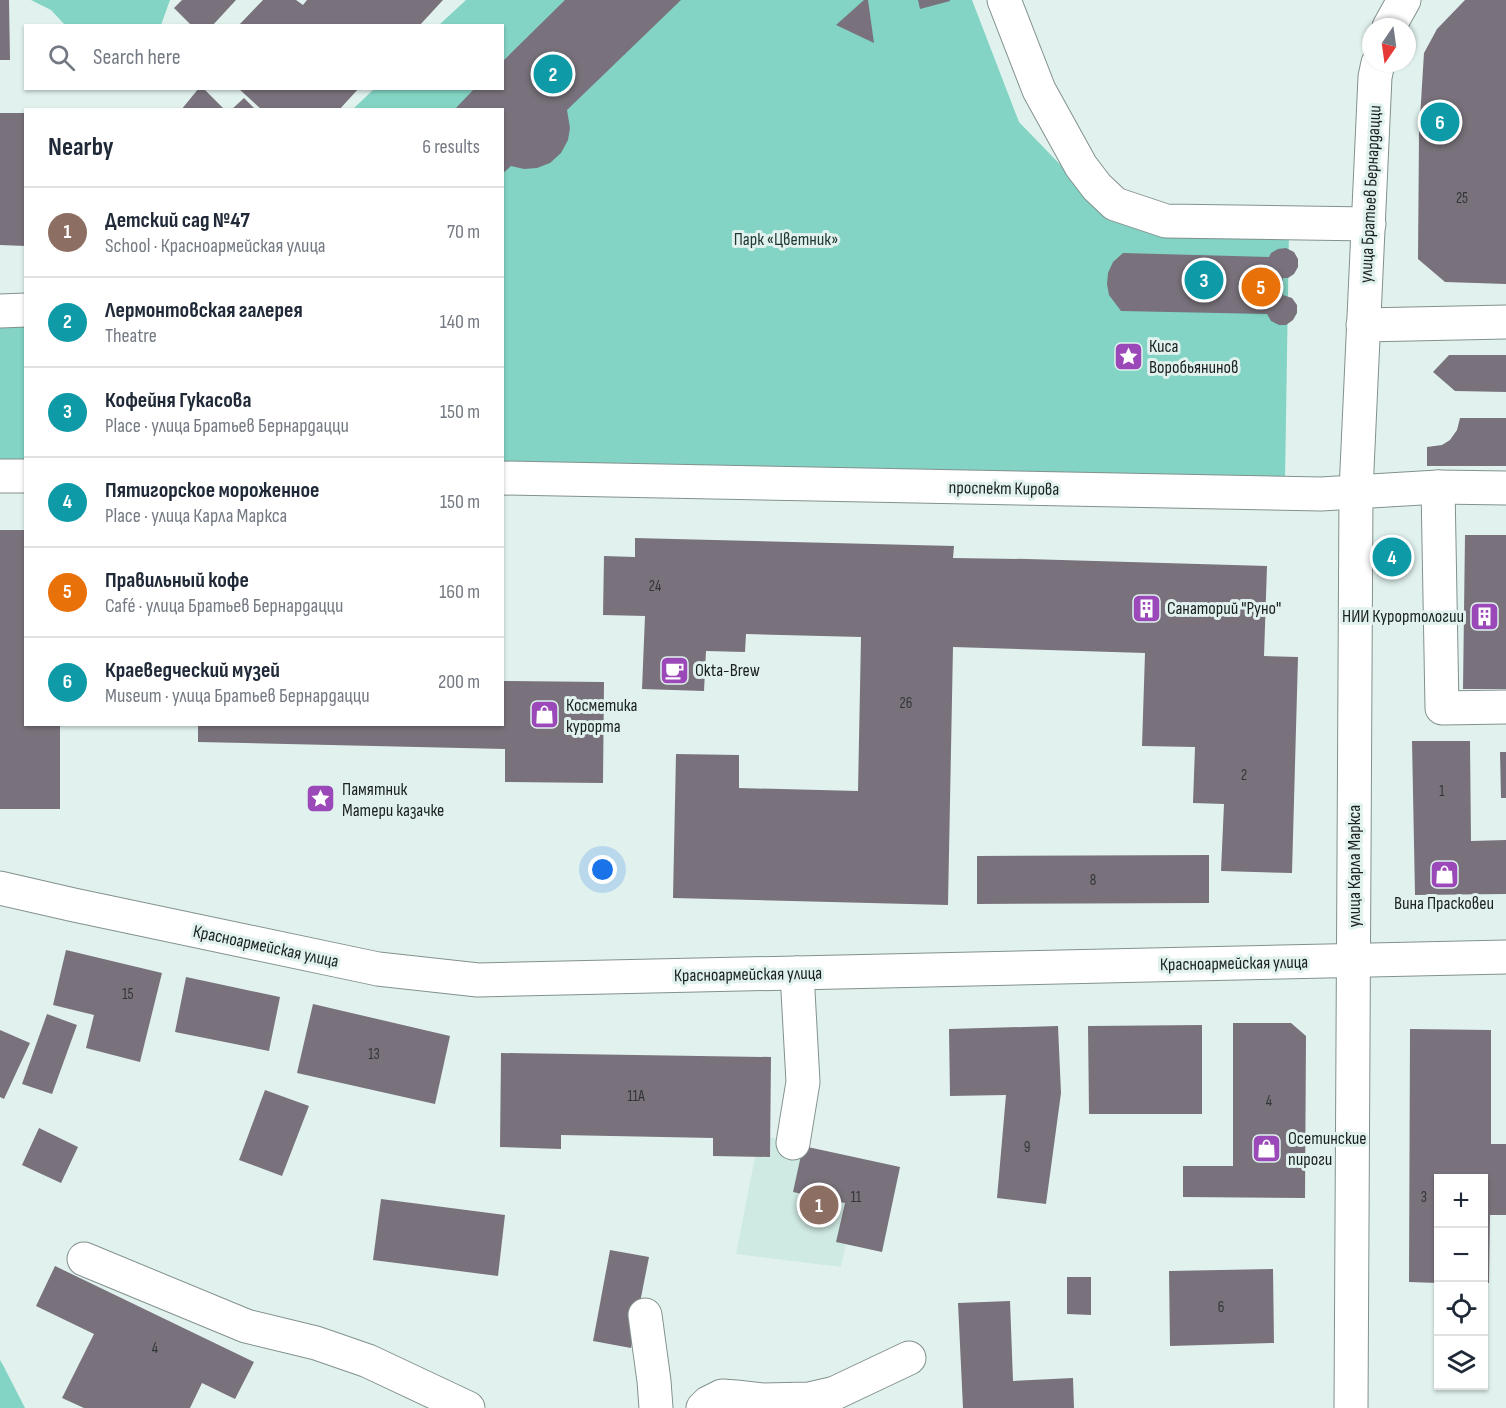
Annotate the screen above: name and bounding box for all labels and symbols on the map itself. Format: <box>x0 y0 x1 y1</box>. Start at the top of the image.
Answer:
north arrow <box>1362 18 1416 72</box>
pin: 2 <box>534 52 572 97</box>
pin: 6 <box>1420 100 1460 144</box>
street label: улица Братьев Бернардацци <box>1355 105 1386 283</box>
house number: 25 <box>1456 189 1468 208</box>
park label: Парк «Цветник» <box>734 229 838 250</box>
pin: 3 <box>1184 258 1224 302</box>
pin: 5 <box>1242 264 1280 310</box>
place label: Киса Воробьянинов <box>1149 336 1238 378</box>
place icon: Киса Воробьянинов <box>1112 340 1144 372</box>
street label: проспект Кирова <box>948 477 1060 500</box>
pin: 4 <box>1372 534 1412 580</box>
house number: 24 <box>649 577 661 596</box>
building icon: Санаторий "Руно" <box>1130 592 1162 624</box>
place label: Санаторий "Руно" <box>1167 598 1281 619</box>
building icon: НИИ Курортологии <box>1469 600 1501 632</box>
place label: НИИ Курортологии <box>1342 606 1464 627</box>
cafe icon: Okta-Brew <box>658 654 690 686</box>
place label: Okta-Brew <box>695 660 760 681</box>
house number: 26 <box>900 694 912 713</box>
place label: Косметика курорта <box>566 695 637 737</box>
shop icon: Косметика курорта <box>529 699 561 731</box>
house number: 2 <box>1241 766 1247 785</box>
place label: Памятник Матери казачке <box>342 779 444 821</box>
house number: 1 <box>1439 782 1445 801</box>
place icon: Памятник Матери казачке <box>305 783 337 815</box>
street label: улица Карла Маркса <box>1344 805 1365 927</box>
your location <box>588 855 617 884</box>
shop icon: Вина Прасковеи <box>1428 858 1460 890</box>
house number: 8 <box>1090 871 1096 890</box>
place label: Вина Прасковеи <box>1394 893 1494 914</box>
street label: Красноармейская улица <box>191 921 341 972</box>
street label: Красноармейская улица <box>1160 952 1308 975</box>
street label: Красноармейская улица <box>674 963 822 986</box>
house number: 15 <box>122 985 134 1004</box>
house number: 13 <box>368 1045 380 1064</box>
house number: 11А <box>627 1087 645 1106</box>
house number: 4 <box>1266 1092 1272 1111</box>
place label: Осетинские пироги <box>1288 1128 1367 1170</box>
shop icon: Осетинские пироги <box>1251 1132 1283 1164</box>
house number: 9 <box>1024 1138 1030 1157</box>
pin: 1 <box>800 1182 838 1228</box>
house number: 11 <box>851 1188 862 1207</box>
house number: 3 <box>1421 1188 1427 1207</box>
house number: 6 <box>1218 1298 1224 1317</box>
house number: 4 <box>152 1339 158 1358</box>

